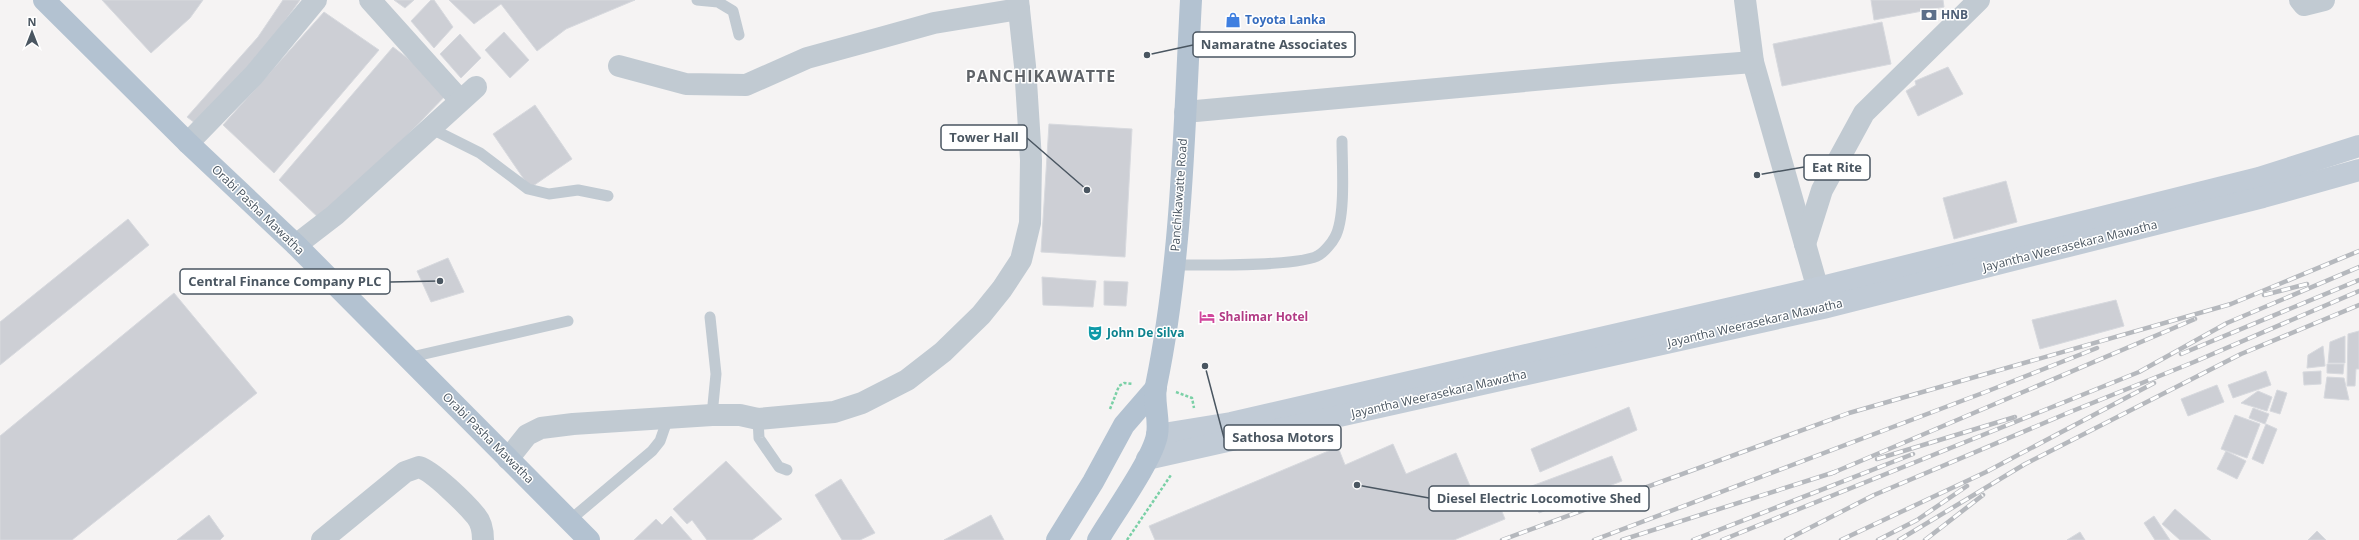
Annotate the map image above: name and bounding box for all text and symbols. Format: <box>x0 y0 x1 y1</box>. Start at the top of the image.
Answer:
bank icon: HNB <box>1920 6 1938 24</box>
place label: HNB <box>1941 6 1968 23</box>
shop icon: Toyota Lanka <box>1224 11 1242 29</box>
place label: Toyota Lanka <box>1245 11 1326 28</box>
north arrow <box>12 12 52 52</box>
text: N <box>28 14 36 29</box>
callout: Namaratne Associates <box>1193 32 1355 57</box>
text: Namaratne Associates <box>1201 35 1347 53</box>
district label: PANCHIKAWATTE <box>966 65 1116 87</box>
callout: Tower Hall <box>941 125 1027 150</box>
text: Tower Hall <box>949 128 1019 146</box>
street label: Panchikawatte Road <box>1166 138 1191 252</box>
callout: Eat Rite <box>1804 155 1870 180</box>
text: Eat Rite <box>1812 158 1862 176</box>
street label: Orabi Pasha Mawatha <box>208 161 308 258</box>
street label: Jayantha Weerasekara Mawatha <box>1980 216 2159 276</box>
callout: Central Finance Company PLC <box>180 269 390 294</box>
text: Central Finance Company PLC <box>188 272 382 290</box>
street label: Jayantha Weerasekara Mawatha <box>1665 294 1844 351</box>
hotel icon: Shalimar Hotel <box>1198 308 1216 326</box>
place label: Shalimar Hotel <box>1219 308 1308 325</box>
theatre icon: John De Silva <box>1086 324 1104 342</box>
place label: John De Silva <box>1106 324 1184 341</box>
street label: Jayantha Weerasekara Mawatha <box>1349 365 1528 422</box>
street label: Orabi Pasha Mawatha <box>439 388 538 487</box>
callout: Sathosa Motors <box>1224 425 1341 450</box>
text: Sathosa Motors <box>1232 428 1334 446</box>
callout: Diesel Electric Locomotive Shed <box>1429 486 1649 511</box>
text: Diesel Electric Locomotive Shed <box>1437 489 1641 507</box>

